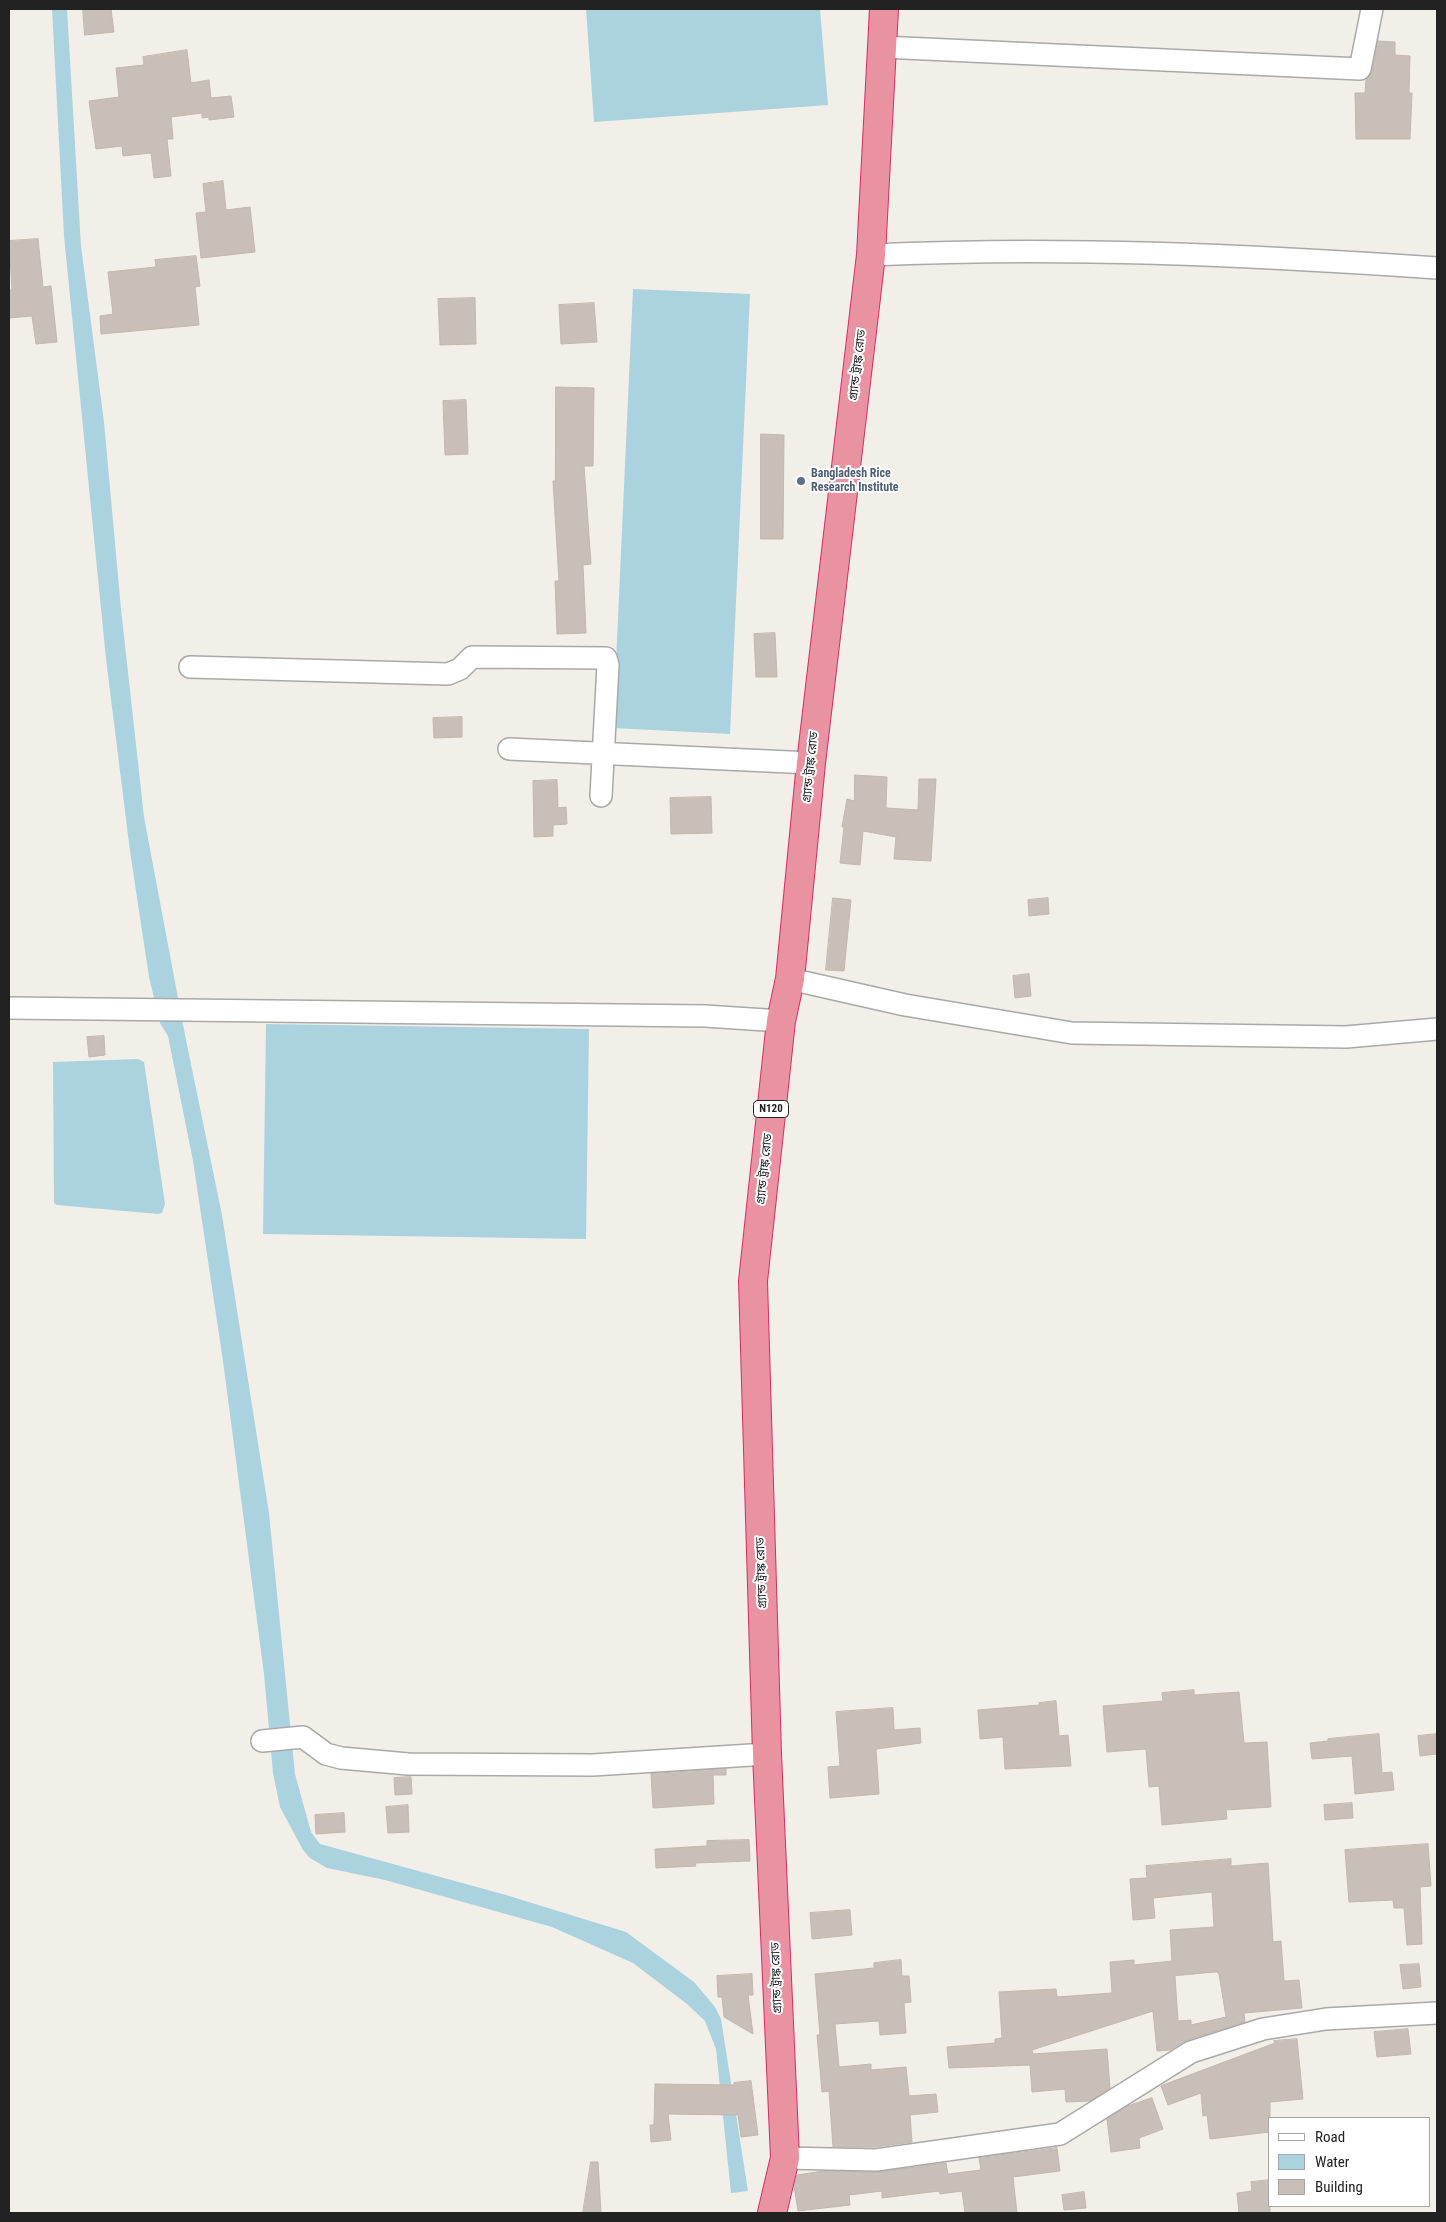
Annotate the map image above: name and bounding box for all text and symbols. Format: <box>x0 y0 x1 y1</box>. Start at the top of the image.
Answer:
street label: গ্র্যান্ড ট্রাঙ্ক রোড <box>847 329 869 401</box>
place label: Bangladesh Rice Research Institute <box>811 467 899 495</box>
marker: Bangladesh Rice Research Institute <box>795 475 807 487</box>
street label: গ্র্যান্ড ট্রাঙ্ক রোড <box>800 731 822 803</box>
road number: N120 <box>754 1100 788 1118</box>
street label: গ্র্যান্ড ট্রাঙ্ক রোড <box>754 1133 776 1205</box>
street label: গ্র্যান্ড ট্রাঙ্ক রোড <box>754 1537 770 1609</box>
street label: গ্র্যান্ড ট্রাঙ্ক রোড <box>769 1942 785 2014</box>
legend <box>1268 2117 1431 2207</box>
text: Road <box>1315 2128 1345 2146</box>
text: Water <box>1315 2153 1349 2171</box>
text: Building <box>1315 2178 1363 2196</box>

